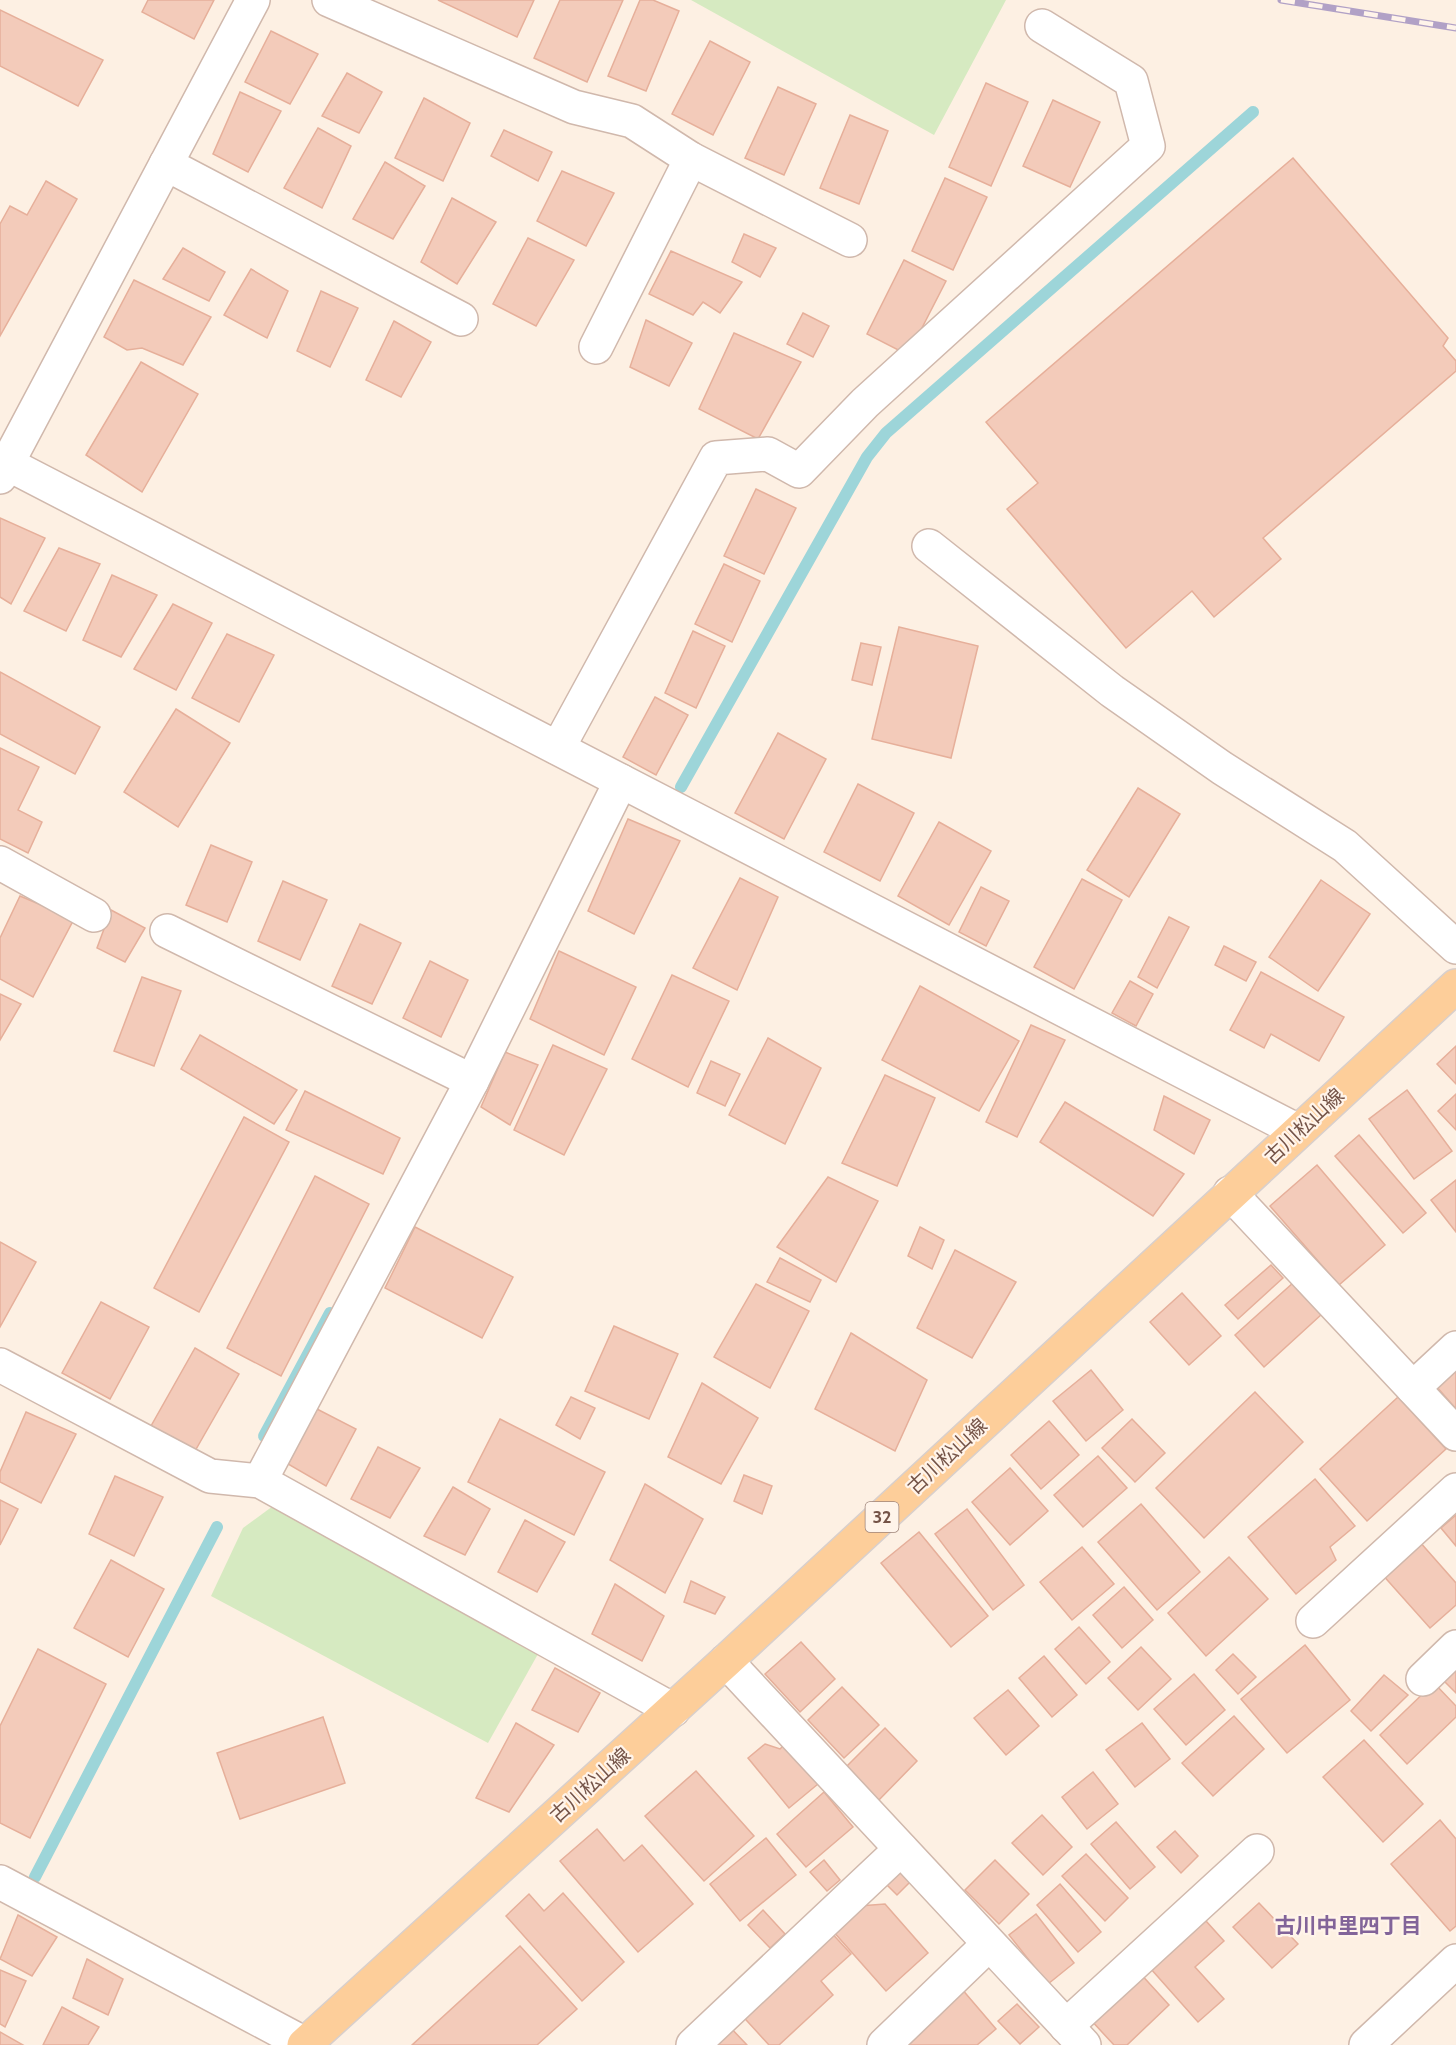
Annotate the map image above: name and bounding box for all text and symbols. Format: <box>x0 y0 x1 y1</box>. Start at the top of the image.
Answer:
street label: 古川松山線 <box>1259 1083 1349 1169</box>
street label: 古川松山線 <box>902 1413 992 1499</box>
road number: 32 <box>866 1502 898 1532</box>
street label: 古川松山線 <box>545 1743 635 1827</box>
district label: 古川中里四丁目 <box>1275 1913 1422 1938</box>

